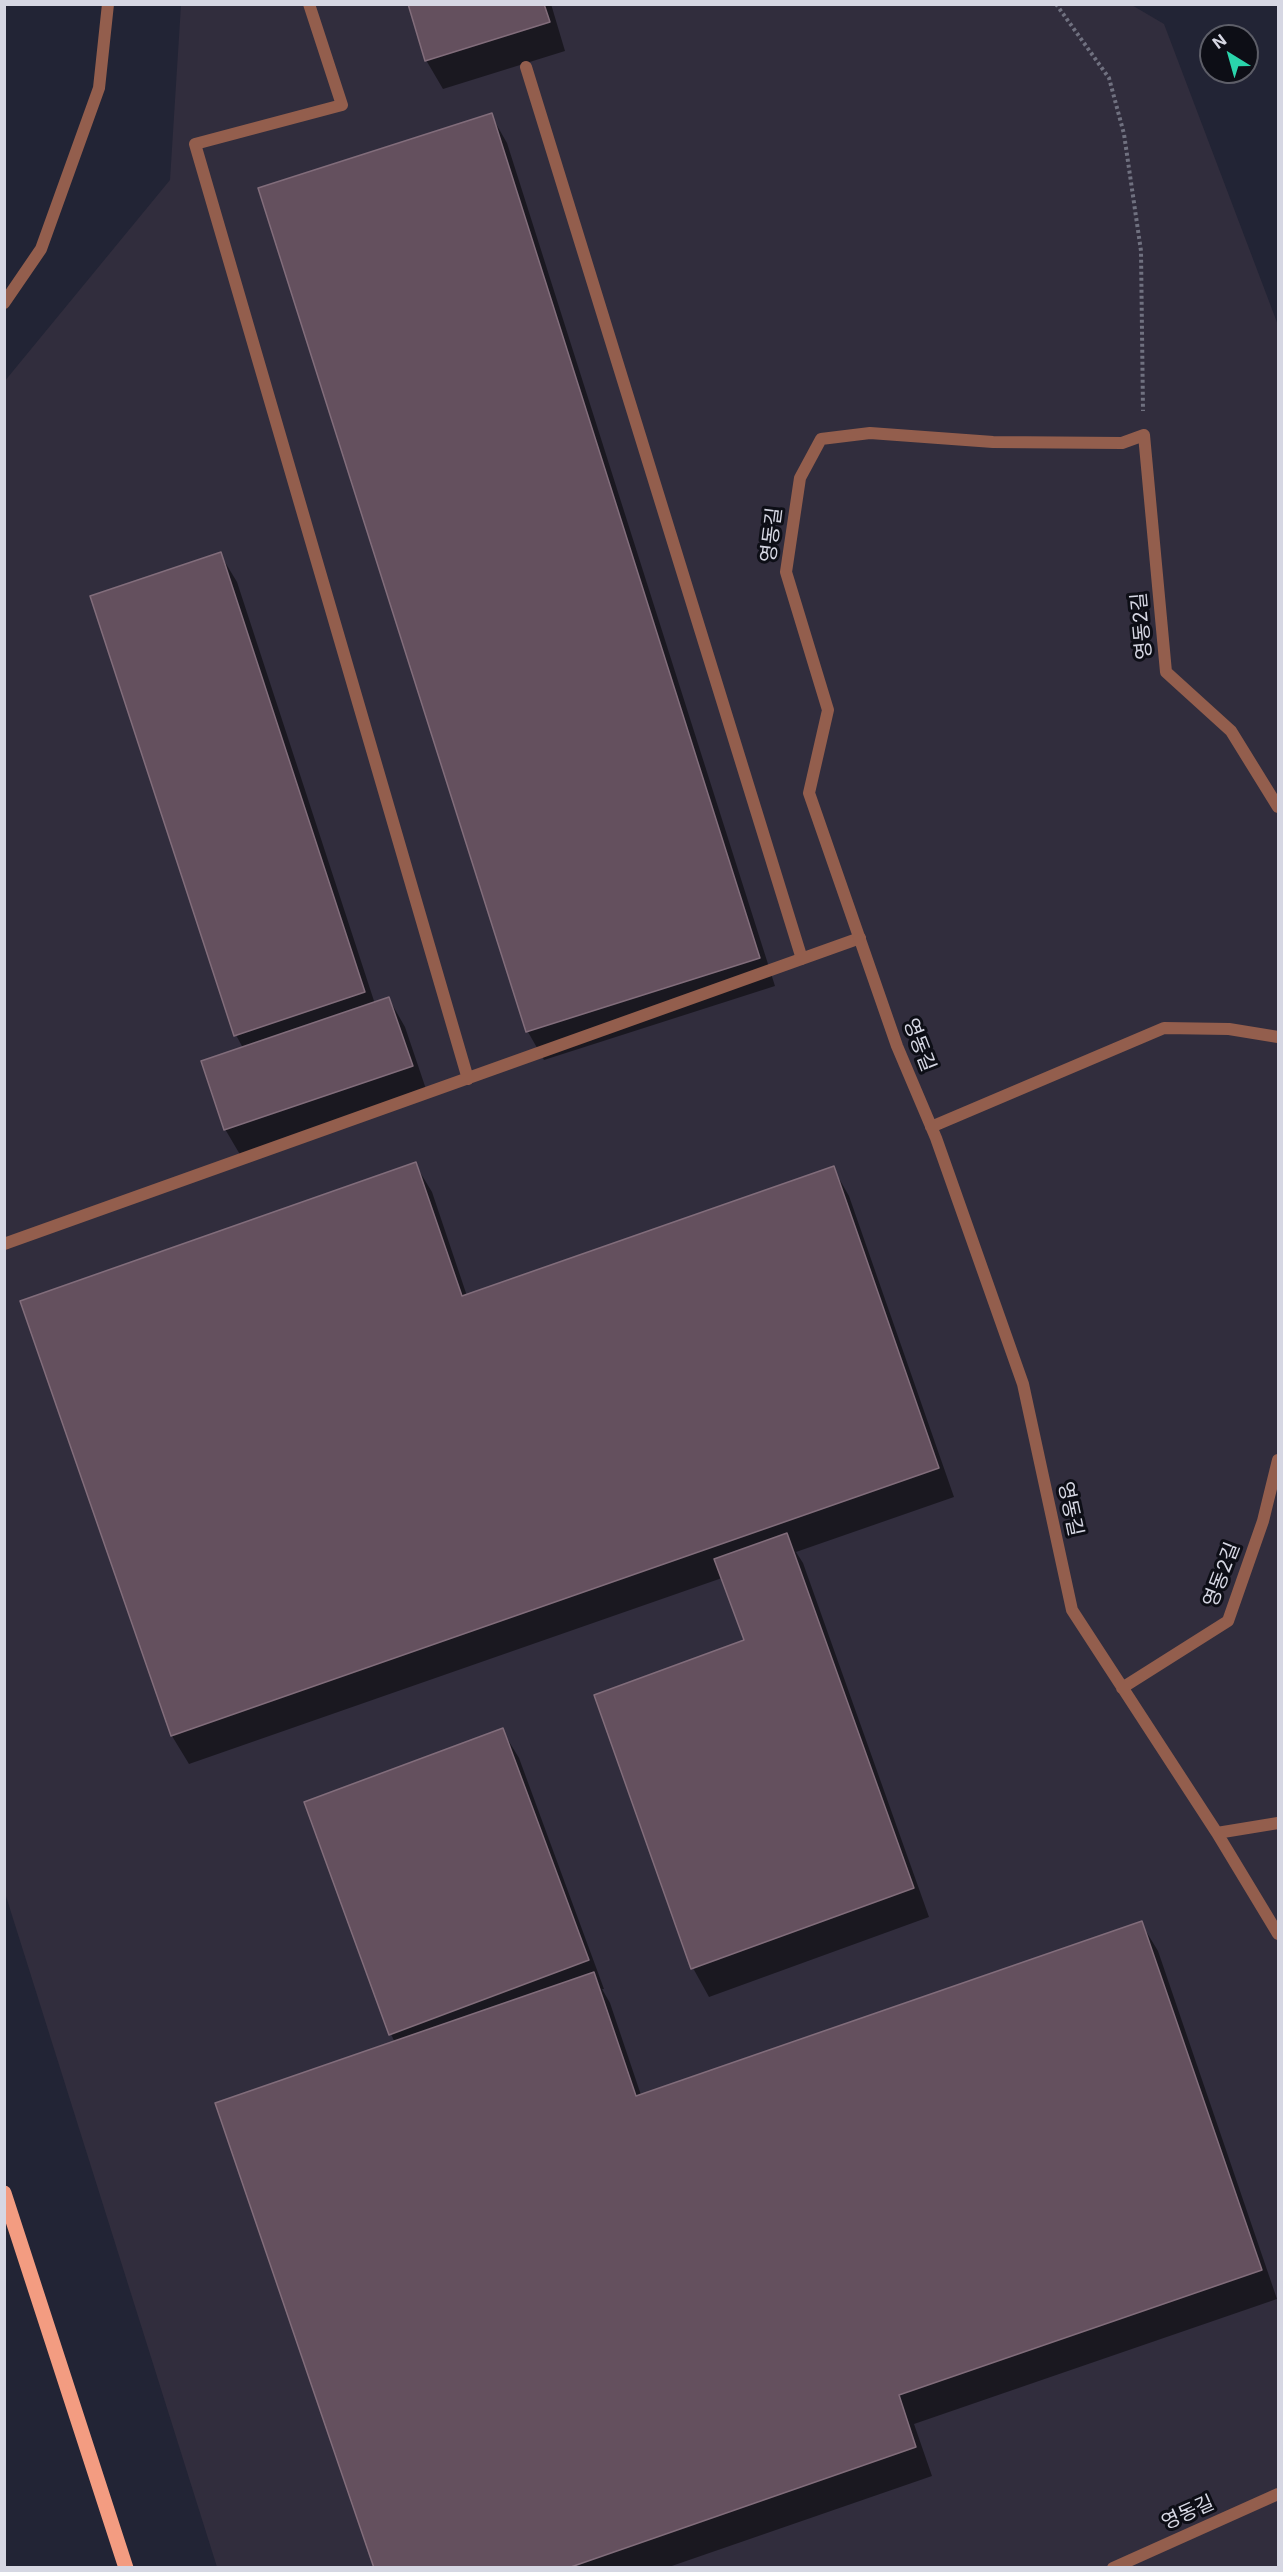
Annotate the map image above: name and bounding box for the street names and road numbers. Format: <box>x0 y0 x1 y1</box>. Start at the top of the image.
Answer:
street label: 영동길 <box>757 506 787 564</box>
street label: 영동2길 <box>1127 591 1157 661</box>
street label: 영동길 <box>898 1015 940 1075</box>
street label: 영동길 <box>1053 1480 1087 1538</box>
street label: 영동2길 <box>1199 1539 1245 1611</box>
street label: 영동길 <box>1158 2491 1218 2535</box>

